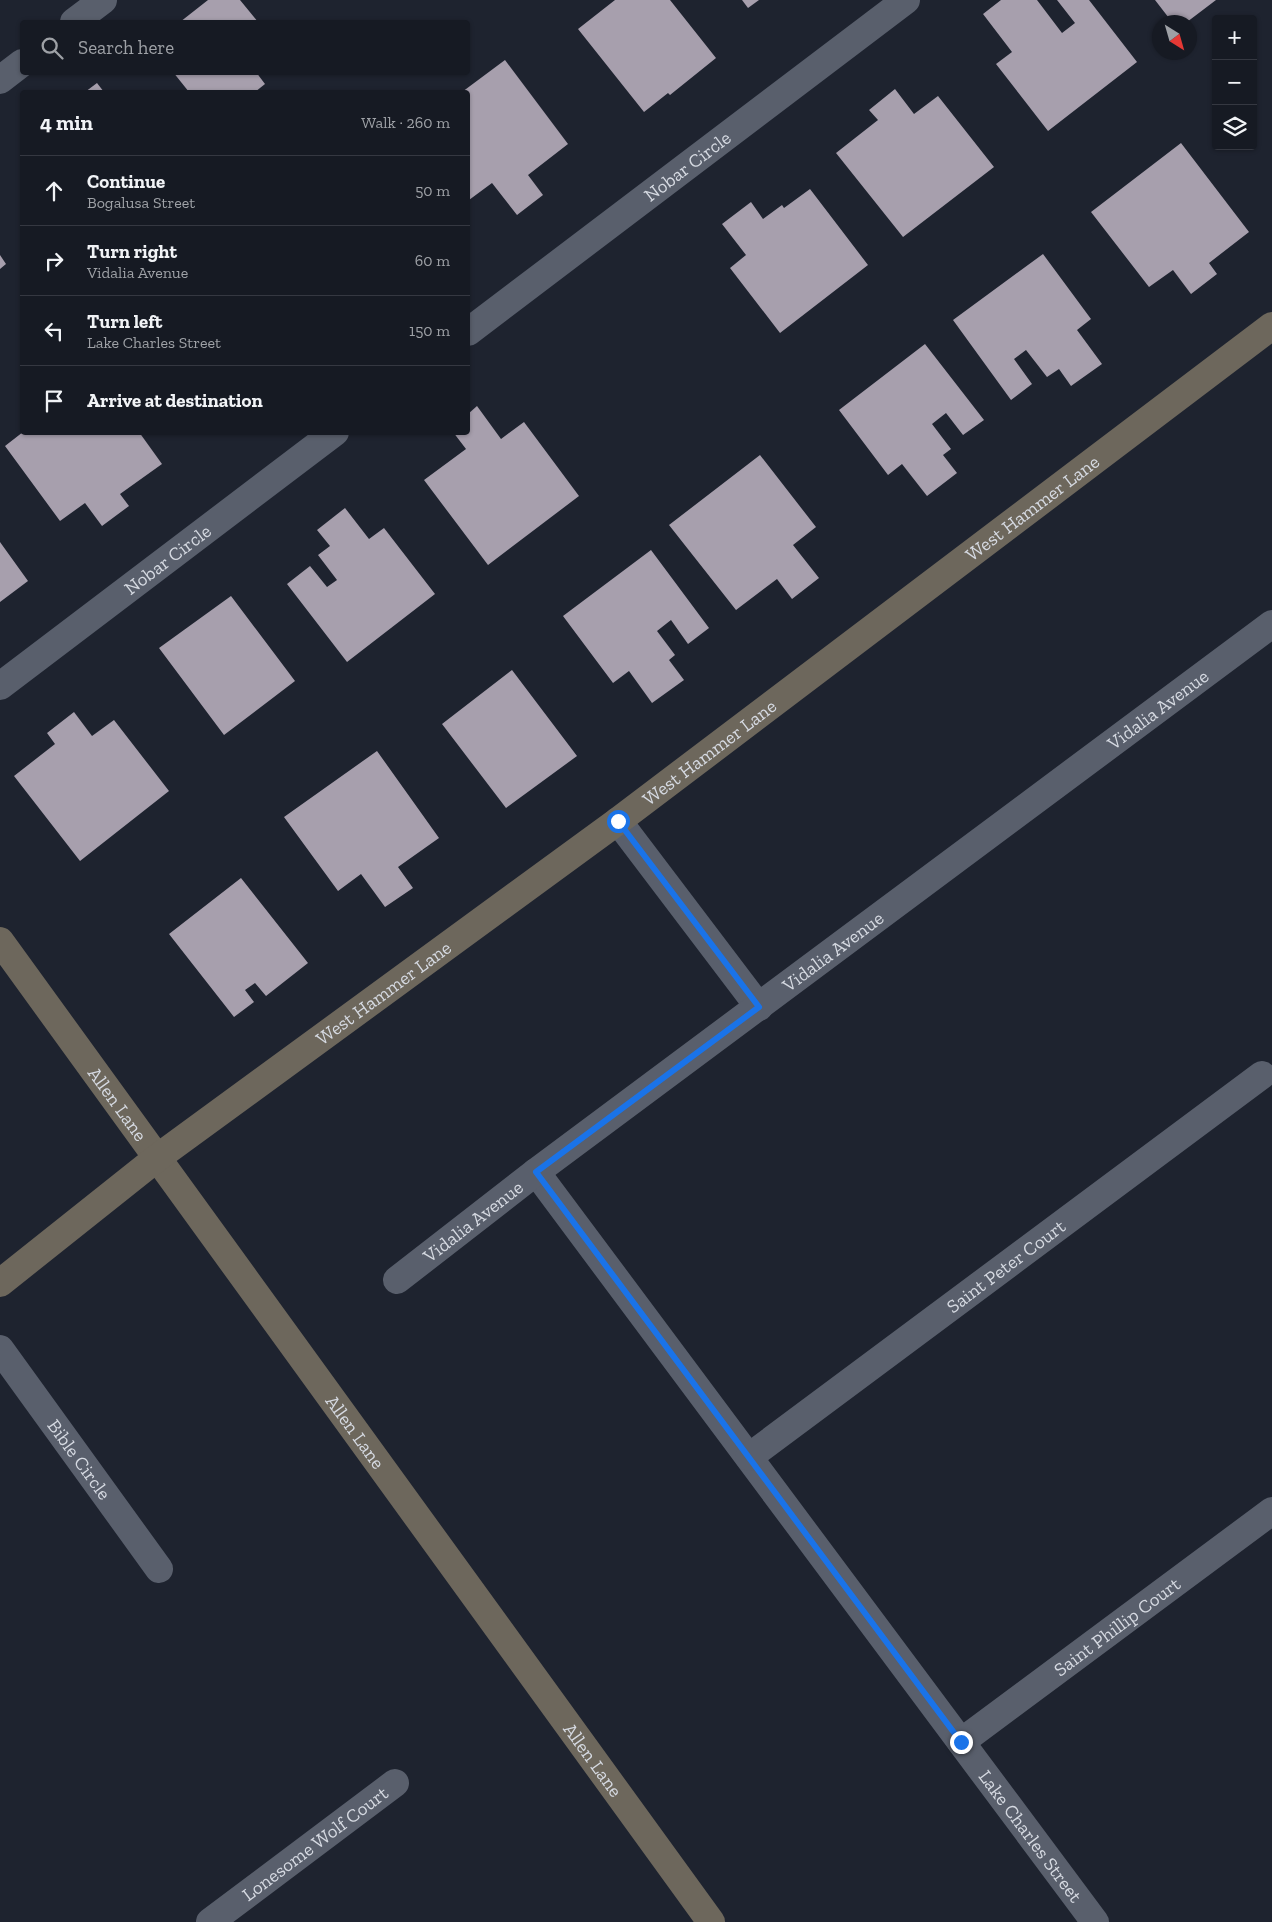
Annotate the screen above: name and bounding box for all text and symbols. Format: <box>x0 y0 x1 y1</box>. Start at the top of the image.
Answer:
north arrow <box>1152 15 1197 60</box>
map controls <box>1212 15 1257 150</box>
button: + <box>1212 15 1257 60</box>
search box <box>20 20 470 75</box>
icon: search <box>38 34 66 62</box>
text: Search here <box>78 36 174 59</box>
button: − <box>1212 60 1257 105</box>
button: layers <box>1212 105 1257 150</box>
text: 4 min <box>40 110 93 135</box>
text: Walk · 260 m <box>361 113 450 132</box>
street label: Nobar Circle <box>639 126 736 207</box>
text: Continue <box>87 170 165 193</box>
icon: ahead <box>40 177 68 205</box>
text: 50 m <box>415 181 450 200</box>
text: Bogalusa Street <box>87 193 195 212</box>
text: Turn right <box>87 240 177 263</box>
icon: right <box>40 247 68 275</box>
text: 60 m <box>415 251 450 270</box>
text: Vidalia Avenue <box>87 263 188 282</box>
text: Turn left <box>87 310 162 333</box>
icon: left <box>40 317 68 345</box>
text: 150 m <box>409 321 450 340</box>
text: Lake Charles Street <box>87 333 221 352</box>
icon: arrive <box>40 387 68 415</box>
text: Arrive at destination <box>87 389 263 412</box>
street label: West Hammer Lane <box>961 450 1104 566</box>
street label: Nobar Circle <box>120 519 216 600</box>
street label: Vidalia Avenue <box>1102 664 1213 755</box>
street label: West Hammer Lane <box>638 694 781 810</box>
route start <box>607 810 630 833</box>
street label: Vidalia Avenue <box>777 906 888 997</box>
street label: West Hammer Lane <box>311 936 456 1050</box>
street label: Allen Lane <box>83 1062 152 1146</box>
street label: Vidalia Avenue <box>418 1175 528 1268</box>
street label: Saint Peter Court <box>942 1215 1070 1318</box>
street label: Allen Lane <box>321 1390 390 1474</box>
street label: Bible Circle <box>43 1415 116 1504</box>
street label: Saint Phillip Court <box>1049 1572 1185 1681</box>
street label: Allen Lane <box>558 1718 627 1802</box>
route end <box>950 1731 973 1754</box>
street label: Lake Charles Street <box>974 1766 1087 1907</box>
street label: Lonesome Wolf Court <box>237 1781 393 1906</box>

